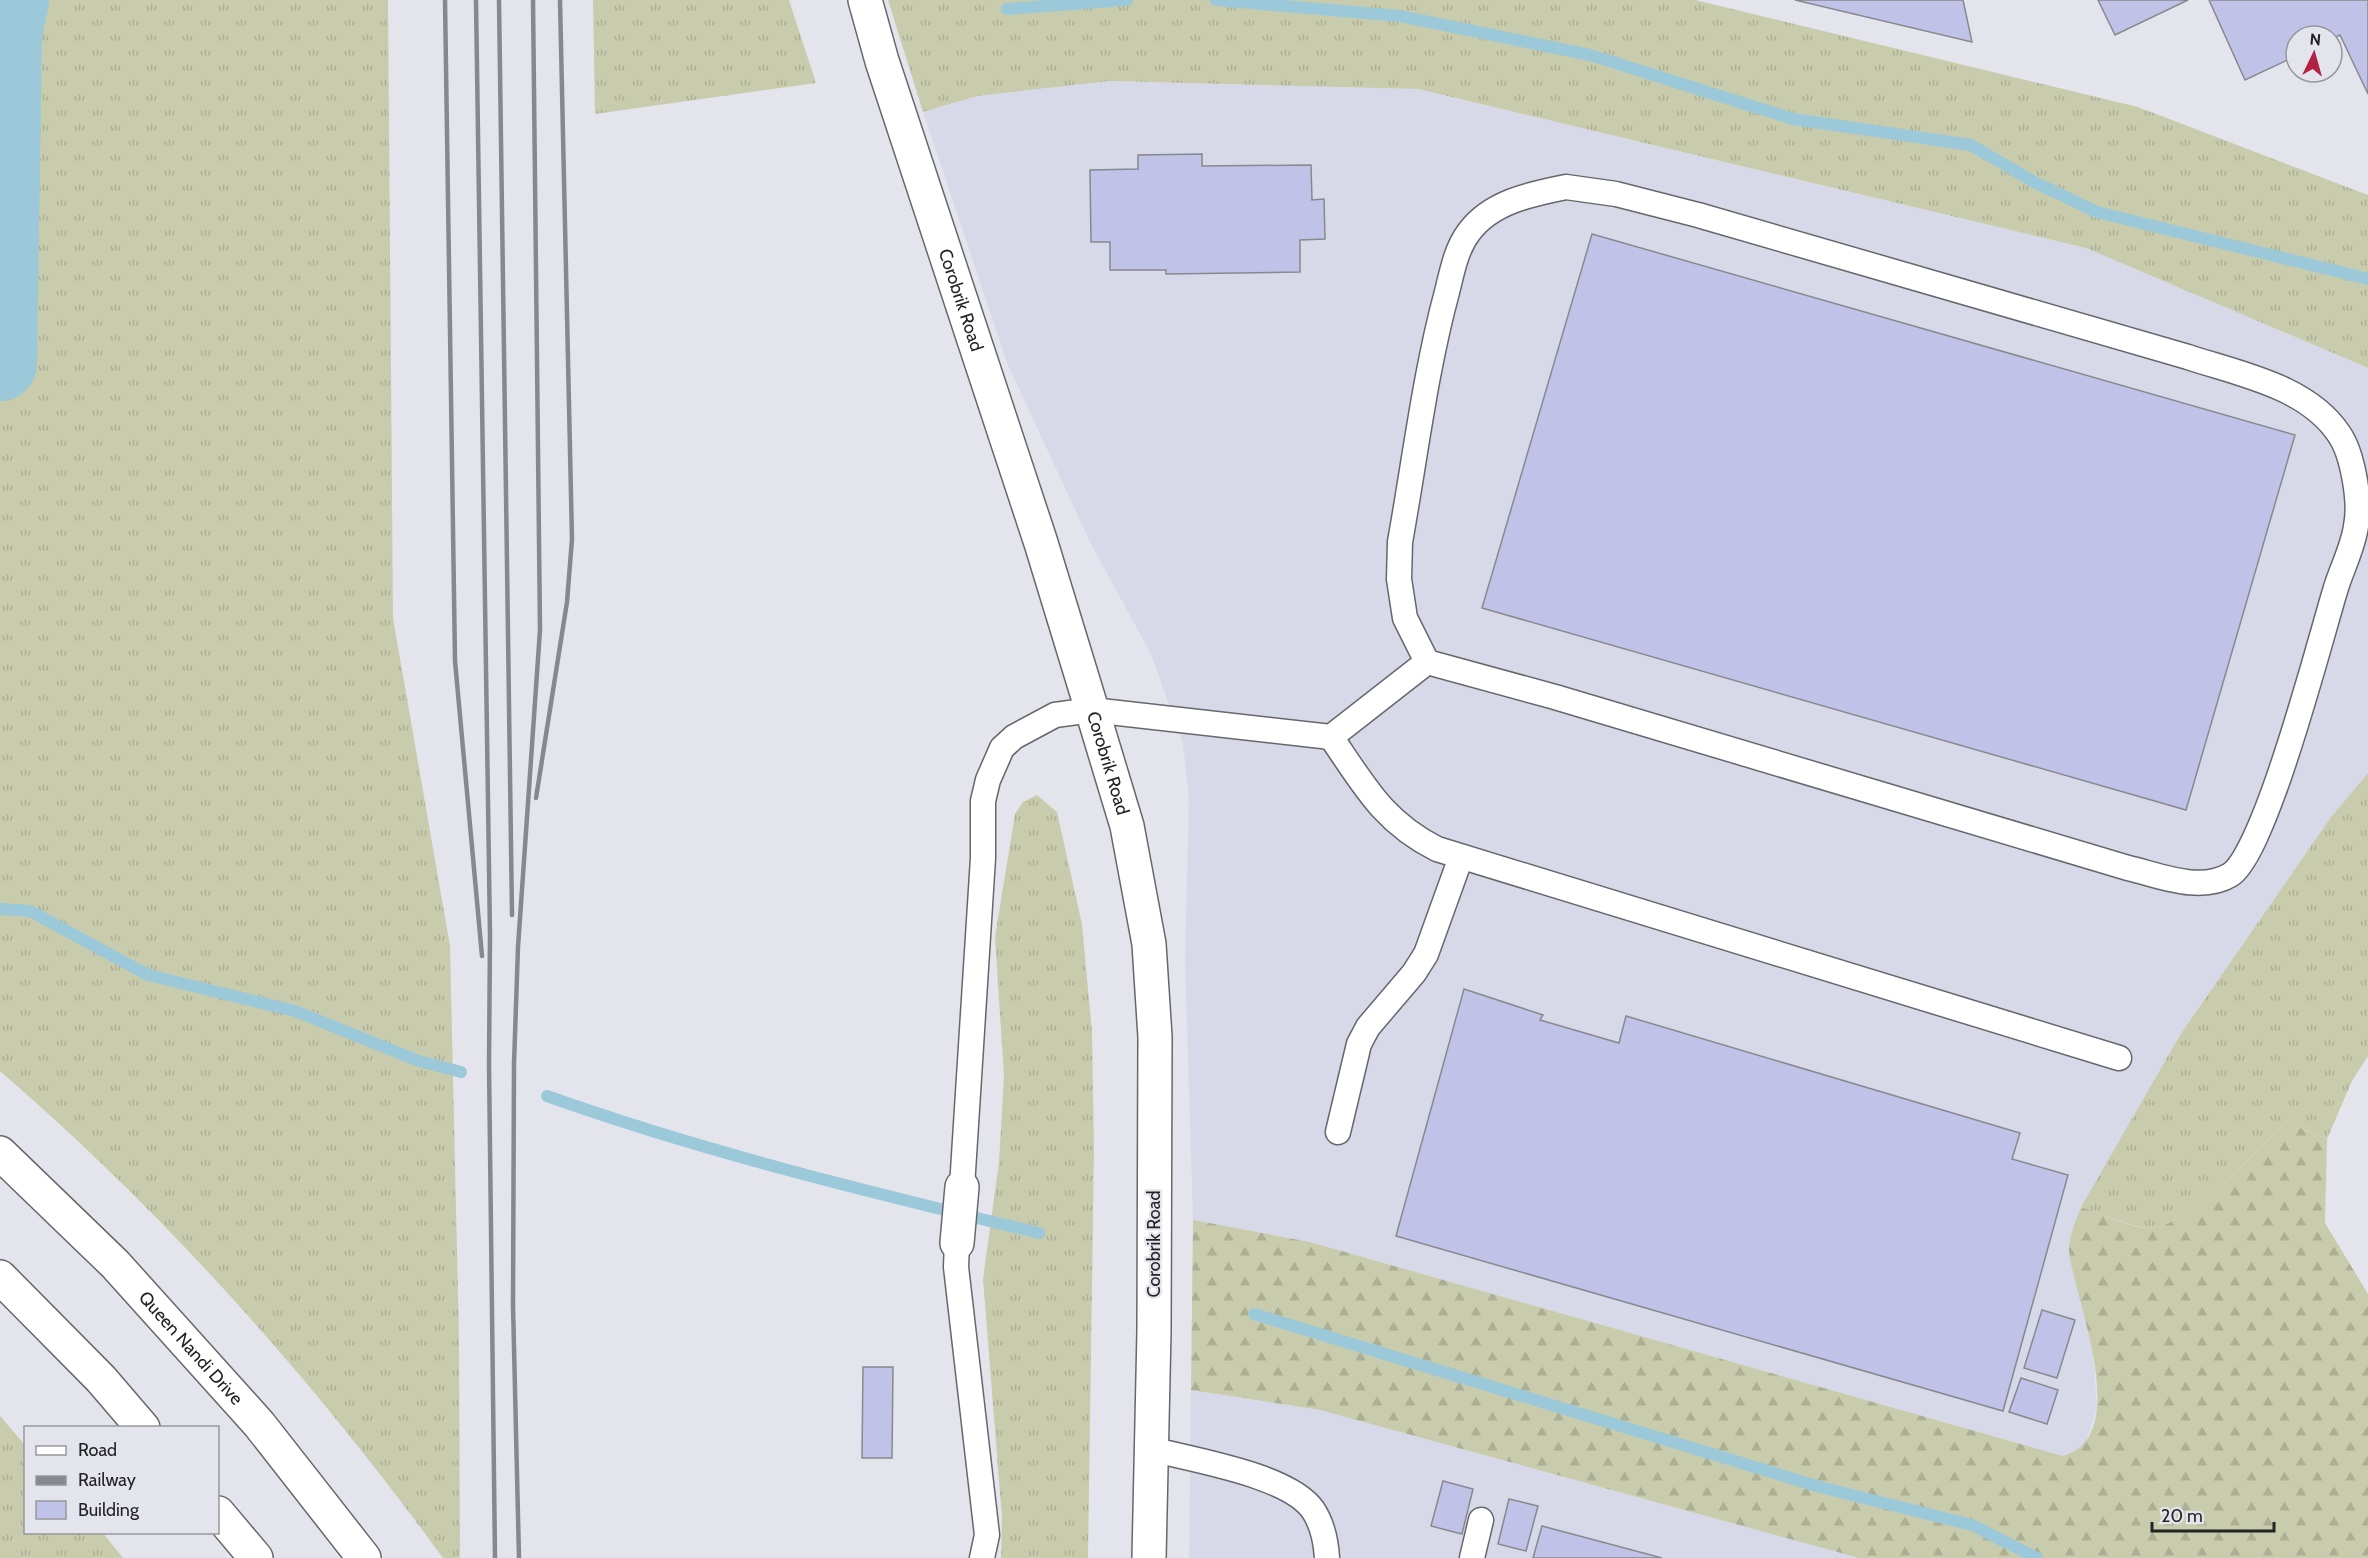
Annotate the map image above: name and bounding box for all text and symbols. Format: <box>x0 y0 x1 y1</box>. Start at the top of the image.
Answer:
north arrow <box>2284 24 2344 84</box>
text: N <box>2309 30 2322 50</box>
street label: Corobrik Road <box>934 246 988 354</box>
street label: Corobrik Road <box>1082 709 1134 817</box>
street label: Corobrik Road <box>1143 1191 1165 1297</box>
street label: Queen Nandi Drive <box>134 1287 247 1409</box>
legend <box>24 1426 219 1534</box>
text: Road <box>78 1439 117 1461</box>
text: Railway <box>78 1469 136 1491</box>
scale bar <box>2152 1495 2274 1533</box>
text: Building <box>78 1499 140 1521</box>
text: 20 m <box>2161 1505 2203 1527</box>

